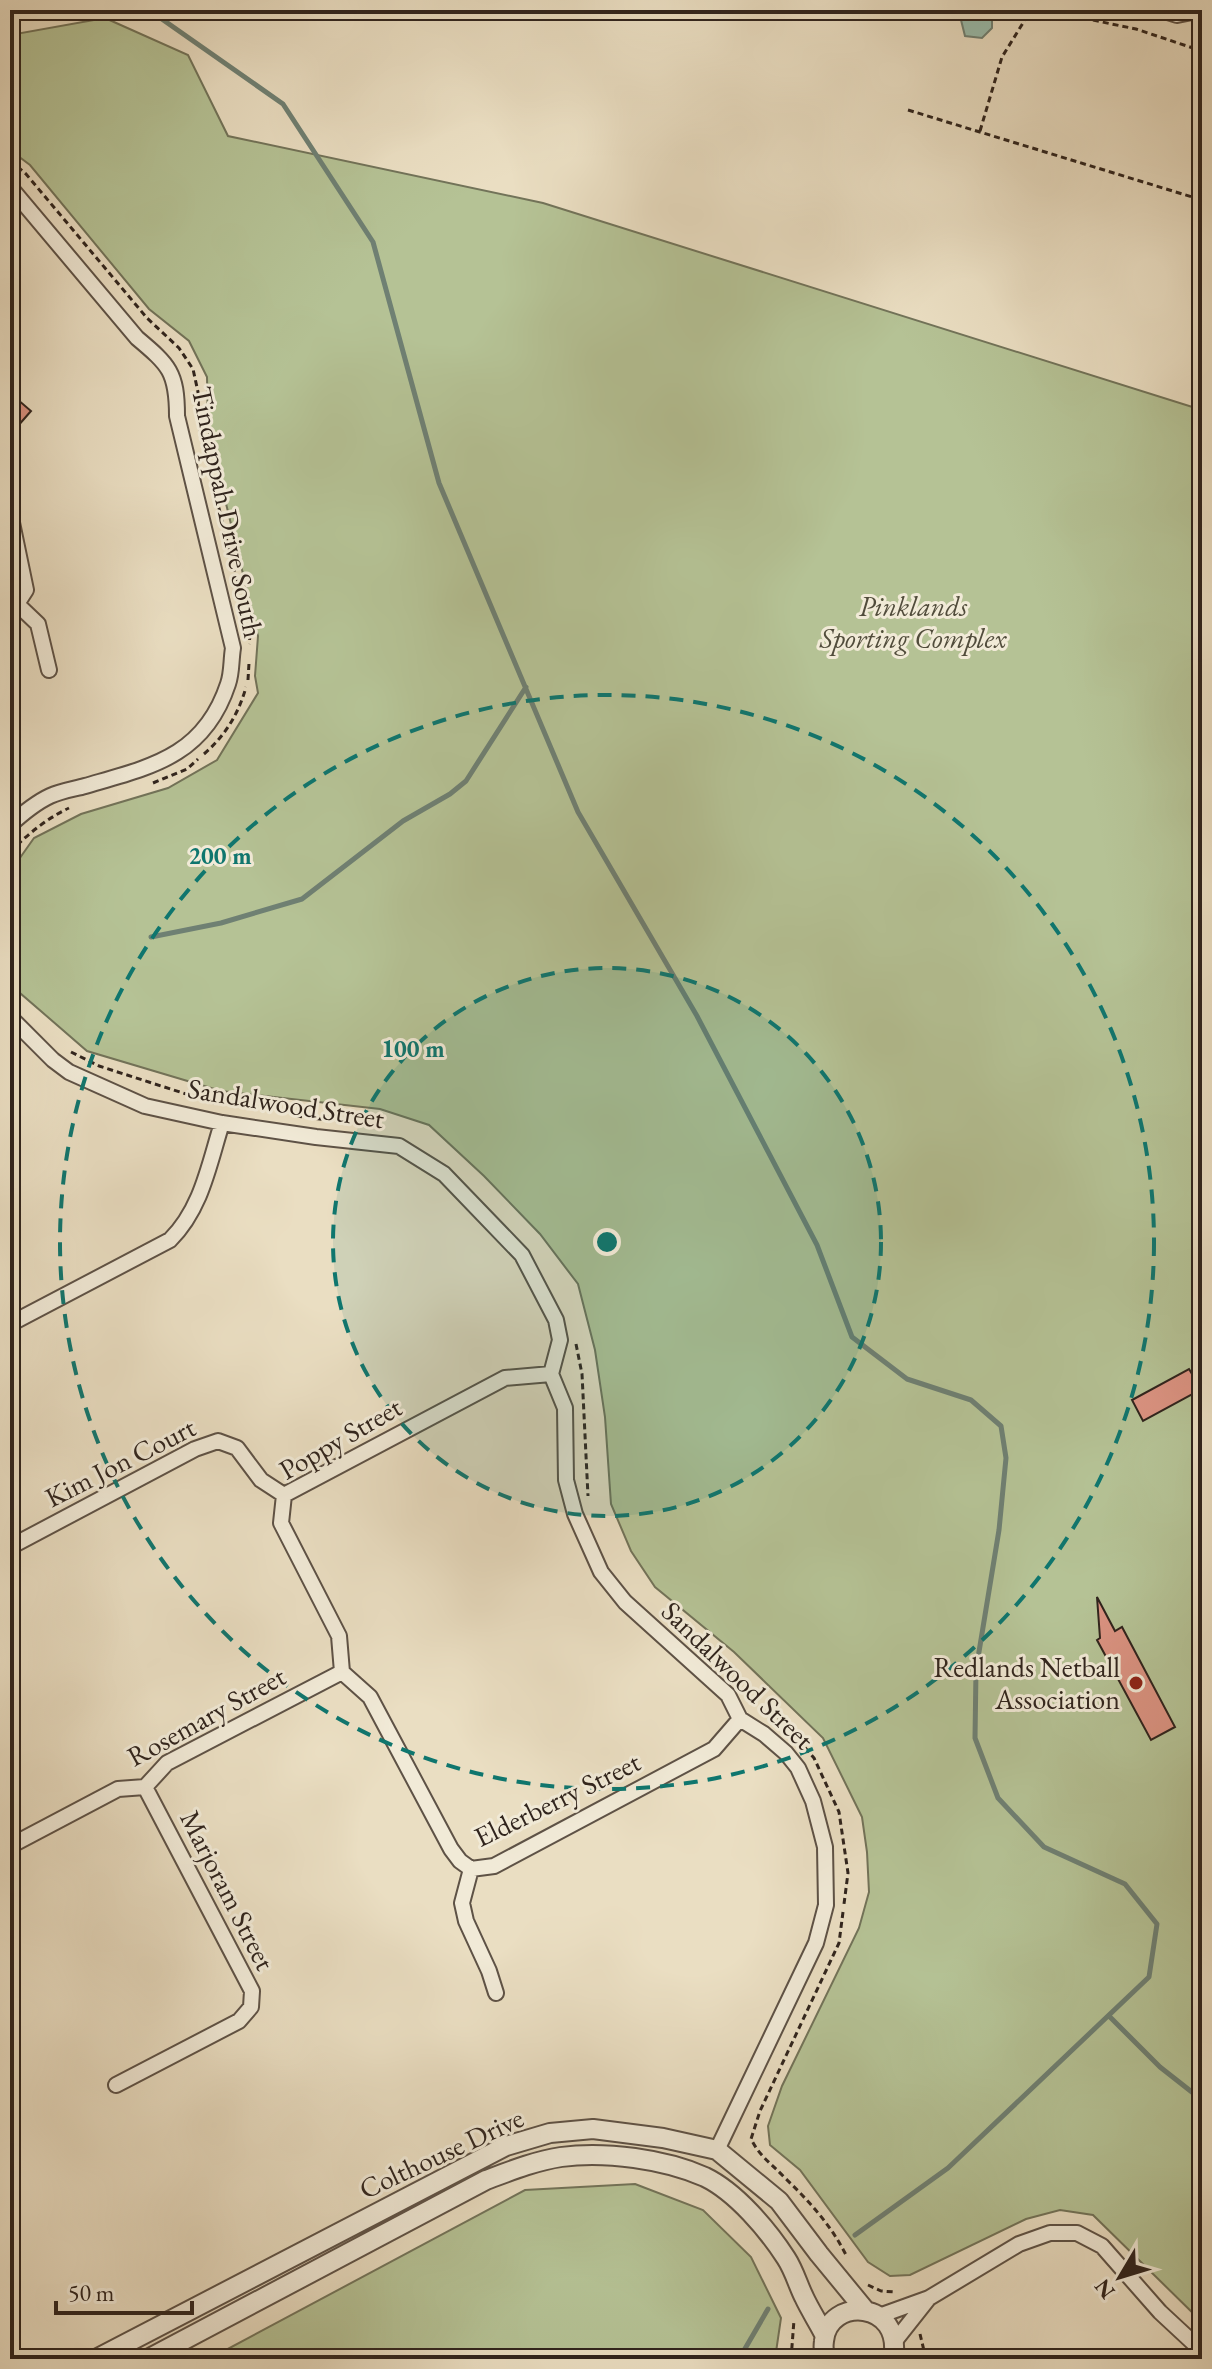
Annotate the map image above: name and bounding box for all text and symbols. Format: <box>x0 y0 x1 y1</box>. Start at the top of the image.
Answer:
street label: Tindappah Drive South <box>184 383 272 641</box>
park label: Pinklands Sporting Complex <box>819 588 1007 656</box>
text: 200 m <box>188 840 252 871</box>
text: 100 m <box>381 1033 445 1064</box>
street label: Sandalwood Street <box>185 1070 387 1136</box>
centre of rings <box>593 1228 621 1256</box>
street label: Poppy Street <box>272 1388 408 1488</box>
street label: Kim Jon Court <box>39 1409 201 1515</box>
street label: Sandalwood Street <box>654 1593 822 1757</box>
place label: Redlands Netball Association <box>933 1649 1120 1717</box>
street label: Rosemary Street <box>121 1658 292 1774</box>
marker: Redlands Netball Association <box>1127 1674 1145 1692</box>
street label: Elderberry Street <box>468 1743 646 1855</box>
street label: Marjoram Street <box>172 1804 284 1976</box>
street label: Colthouse Drive <box>353 2099 529 2207</box>
north arrow <box>1080 2237 1160 2317</box>
scale bar <box>56 2265 192 2315</box>
text: N <box>1088 2273 1122 2305</box>
text: 50 m <box>68 2277 115 2308</box>

